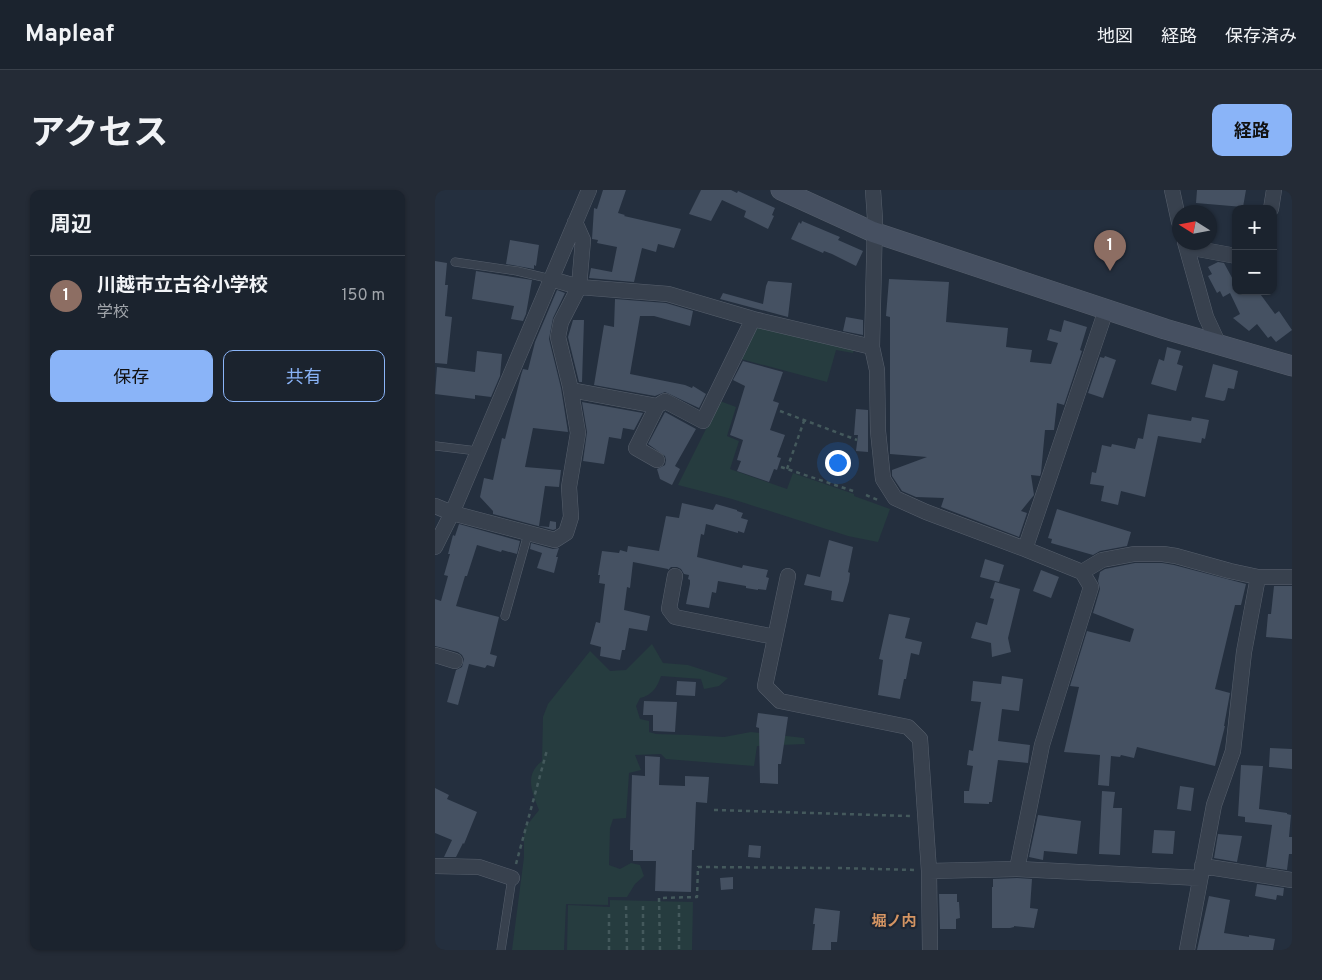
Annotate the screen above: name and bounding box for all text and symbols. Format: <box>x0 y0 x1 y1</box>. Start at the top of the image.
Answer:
text: Mapleaf <box>25 20 114 50</box>
text: 地図 <box>1097 26 1133 49</box>
text: 経路 <box>1161 26 1197 49</box>
text: 保存済み <box>1225 26 1297 49</box>
button: 経路 <box>1212 104 1292 156</box>
text: アクセス <box>30 113 168 157</box>
north arrow <box>1172 205 1217 250</box>
map controls <box>1232 205 1277 295</box>
button: + <box>1232 205 1277 250</box>
text: 周辺 <box>50 212 92 239</box>
pin: 1 <box>1094 230 1126 271</box>
button: − <box>1232 250 1277 295</box>
text: 川越市立古谷小学校 <box>97 274 268 298</box>
text: 1 <box>63 286 69 306</box>
text: 150 m <box>342 286 385 306</box>
text: 学校 <box>97 303 129 323</box>
button: 保存 <box>50 350 213 402</box>
button: 共有 <box>223 350 385 402</box>
your location <box>825 450 851 476</box>
district label: 堀ノ内 <box>871 913 917 932</box>

